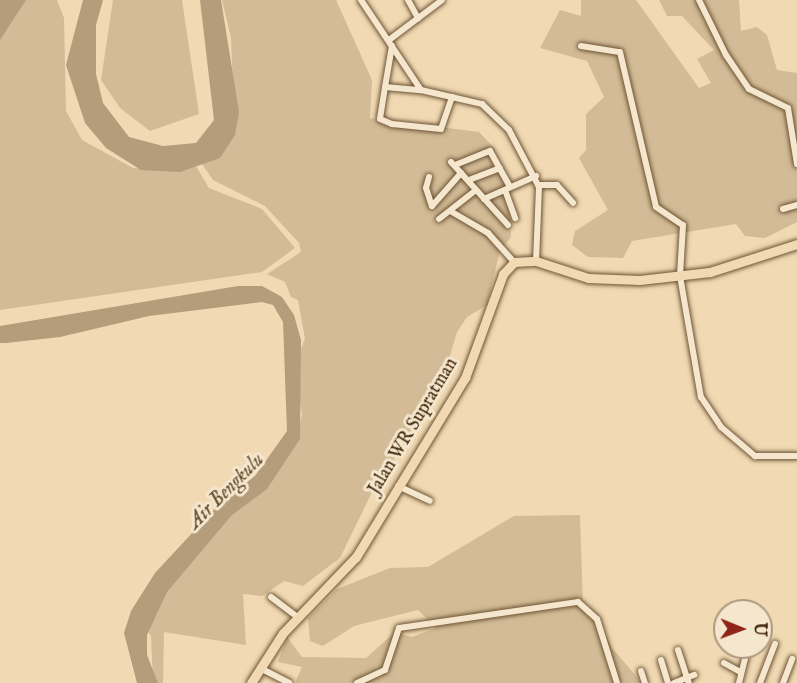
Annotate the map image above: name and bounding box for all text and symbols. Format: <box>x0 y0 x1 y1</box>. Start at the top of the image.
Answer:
street label: Jalan WR Supratman <box>365 355 463 499</box>
water label: Air Bengkulu <box>183 448 269 534</box>
north arrow <box>713 599 773 659</box>
text: U <box>749 622 769 636</box>

